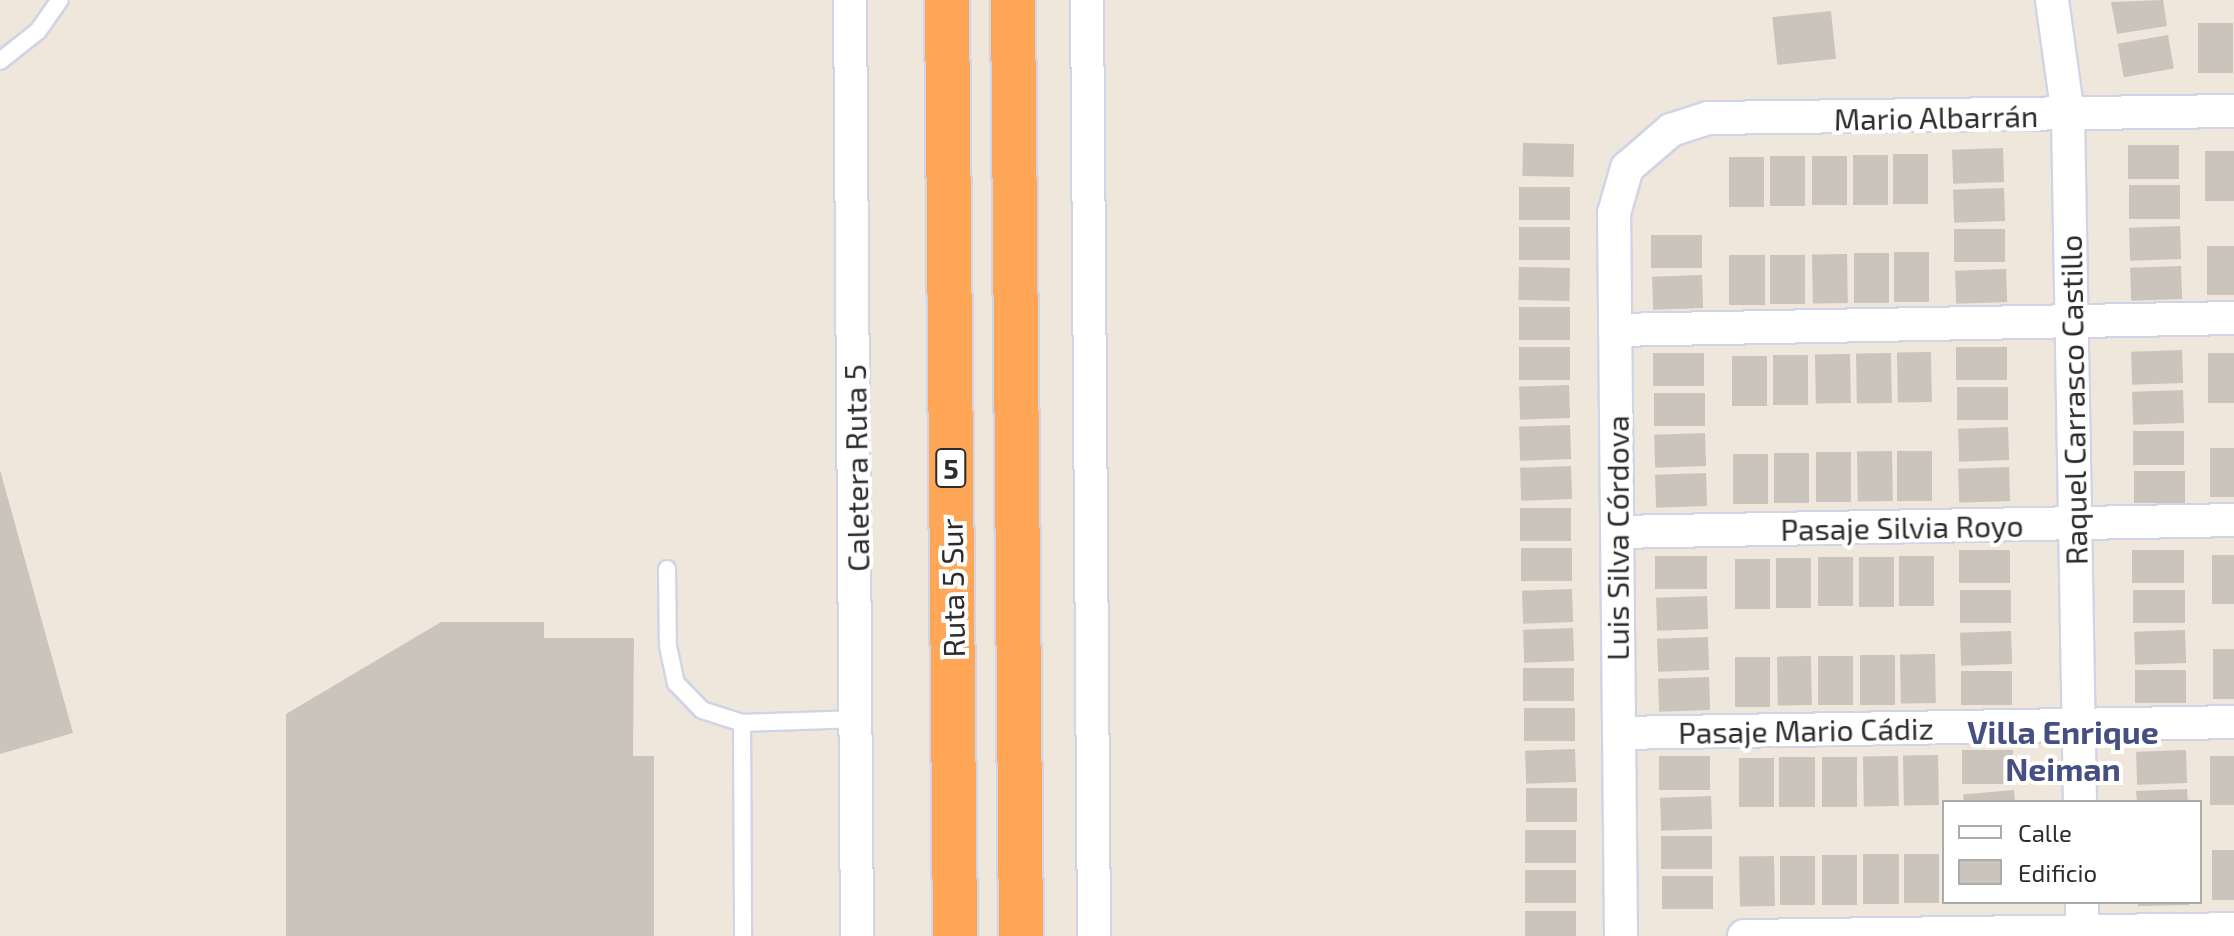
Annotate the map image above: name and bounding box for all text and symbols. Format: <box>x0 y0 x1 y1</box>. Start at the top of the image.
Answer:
street label: Mario Albarrán <box>1833 97 2039 137</box>
street label: Raquel Carrasco Castillo <box>2052 234 2094 566</box>
street label: Caletera Ruta 5 <box>836 364 876 572</box>
street label: Luis Silva Córdova <box>1599 415 1635 661</box>
road number: 5 <box>935 444 967 492</box>
street label: Pasaje Silvia Royo <box>1780 507 2024 547</box>
street label: Ruta 5 Sur <box>933 518 971 658</box>
street label: Pasaje Mario Cádiz <box>1678 710 1934 750</box>
district label: Villa Enrique Neiman <box>1967 713 2159 788</box>
legend <box>1942 800 2202 904</box>
text: Calle <box>2018 818 2072 847</box>
text: Edificio <box>2018 858 2097 887</box>

